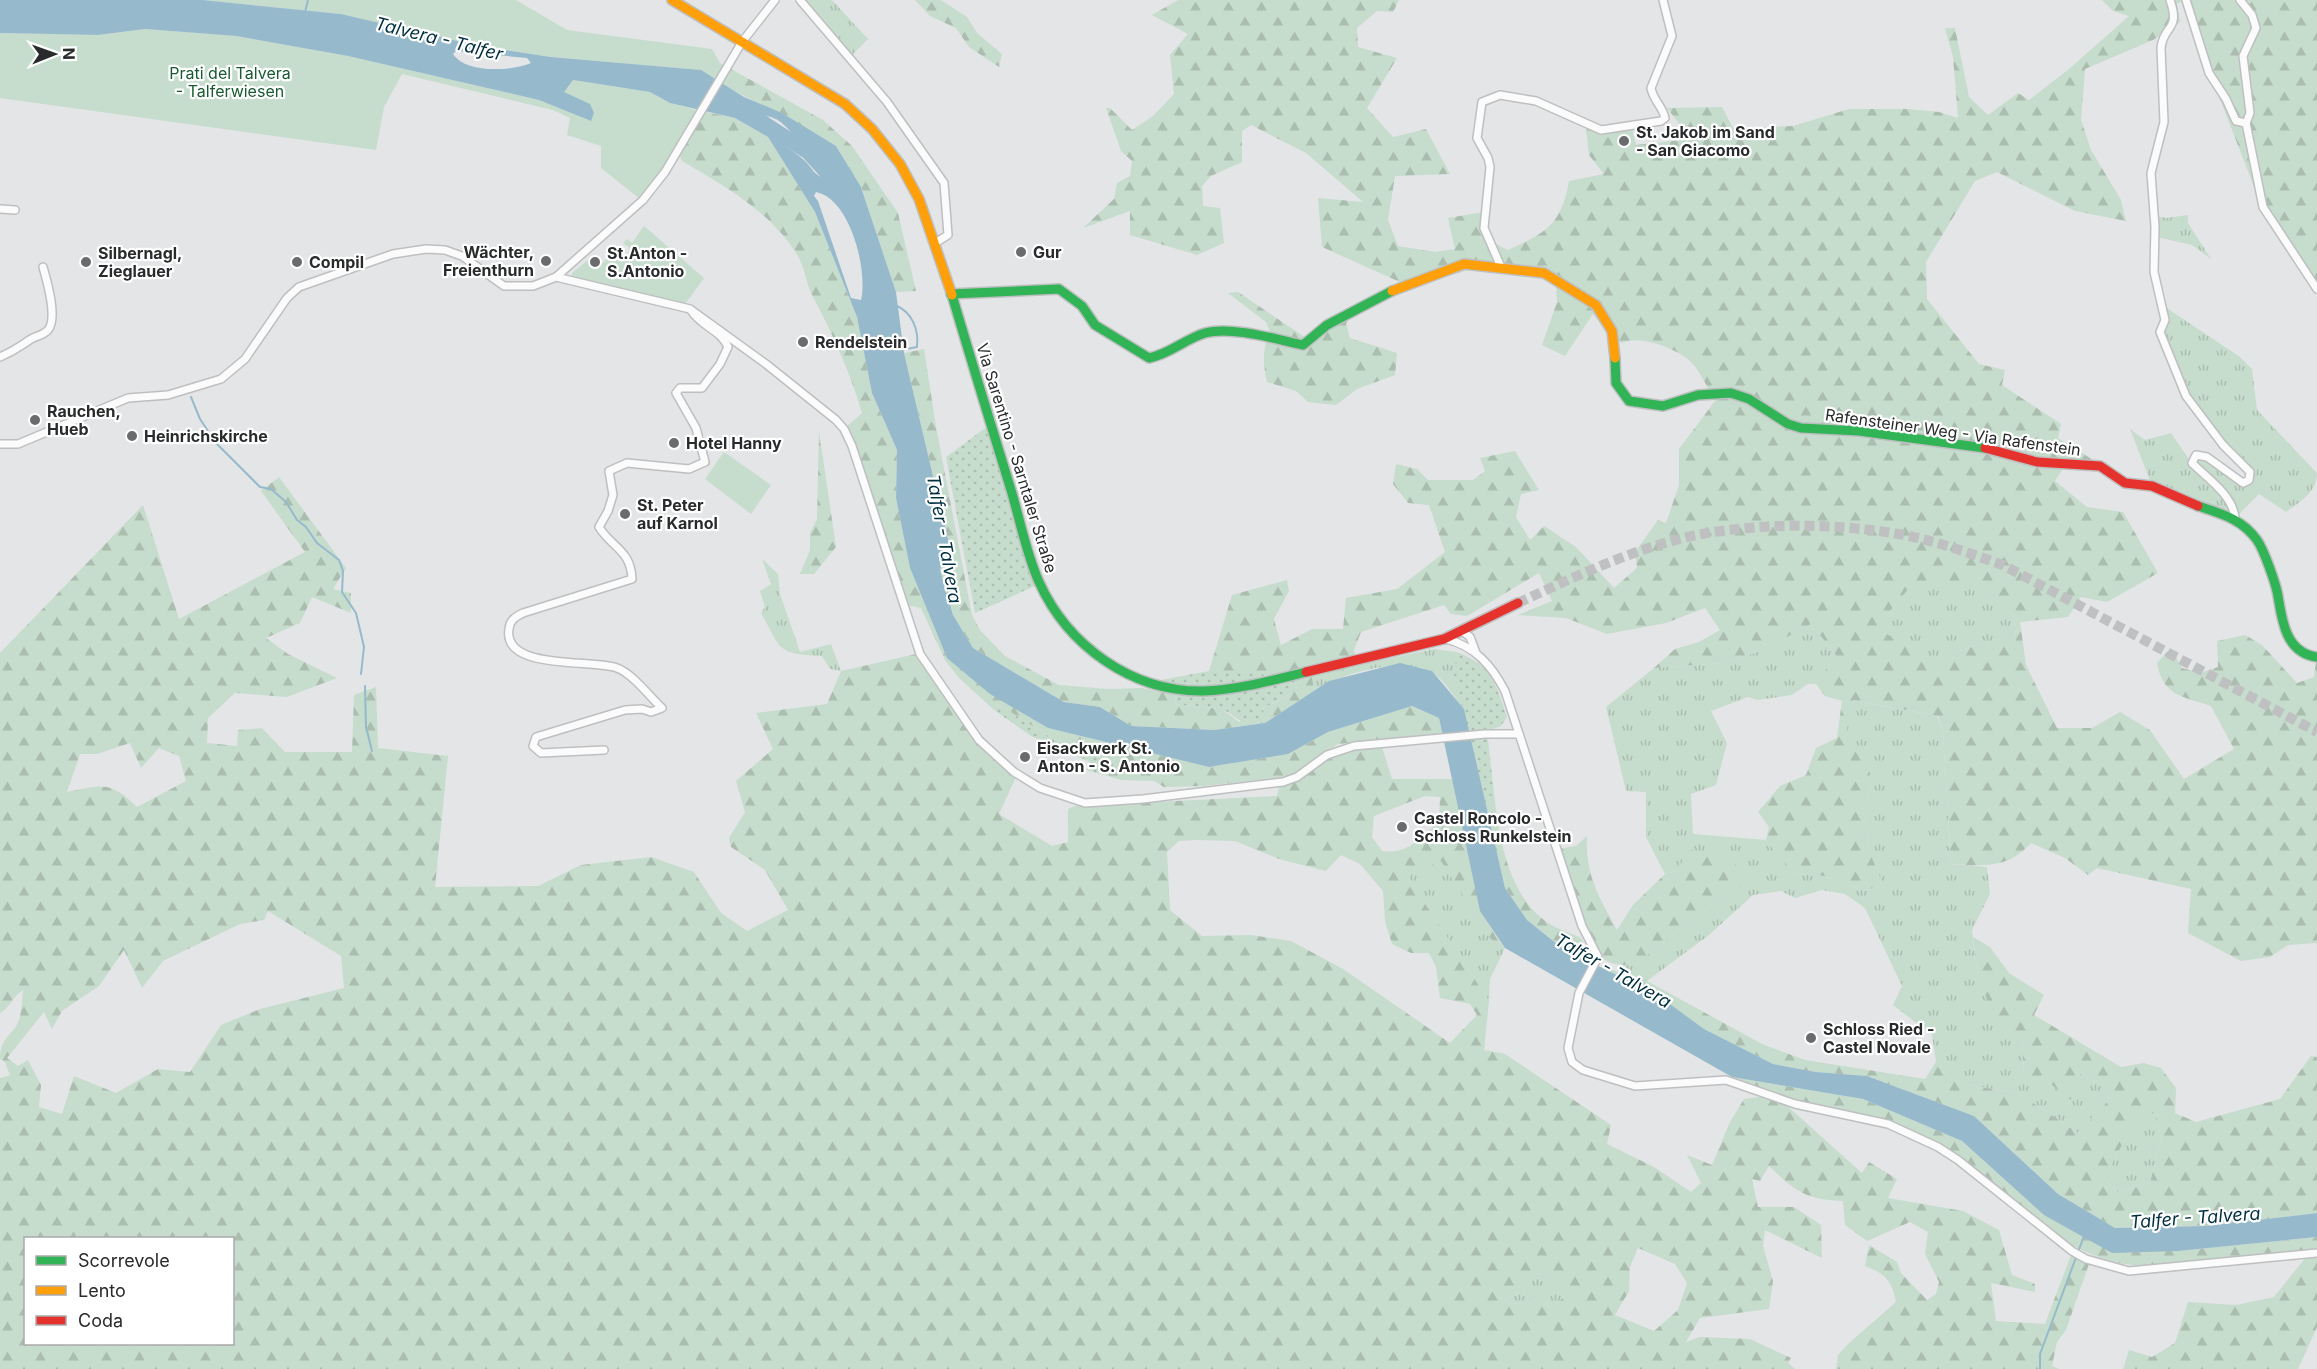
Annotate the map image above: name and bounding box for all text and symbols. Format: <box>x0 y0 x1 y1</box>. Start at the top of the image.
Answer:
water label: Talvera - Talfer <box>373 13 506 65</box>
north arrow <box>24 24 84 84</box>
text: N <box>59 47 79 60</box>
park label: Prati del Talvera - Talferwiesen <box>169 63 291 101</box>
place label: St. Jakob im Sand - San Giacomo <box>1636 122 1775 160</box>
marker: St. Jakob im Sand - San Giacomo <box>1617 134 1631 148</box>
place label: Wächter, Freienthurn <box>443 242 534 280</box>
place label: Gur <box>1033 242 1062 262</box>
place label: Silbernagl, Zieglauer <box>98 243 182 281</box>
place label: St.Anton - S.Antonio <box>607 243 687 281</box>
marker: Gur <box>1014 245 1028 259</box>
place label: Compil <box>309 252 364 272</box>
marker: Wächter, Freienthurn <box>539 254 553 268</box>
marker: Silbernagl, Zieglauer <box>79 255 93 269</box>
marker: Compil <box>290 255 304 269</box>
marker: St.Anton - S.Antonio <box>588 255 602 269</box>
place label: Rendelstein <box>815 332 907 352</box>
marker: Rendelstein <box>796 335 810 349</box>
street label: Via Sarentino - Sarntaler Straße <box>972 341 1062 575</box>
place label: Rauchen, Hueb <box>47 401 121 439</box>
street label: Rafensteiner Weg - Via Rafenstein <box>1824 404 2082 460</box>
marker: Rauchen, Hueb <box>28 413 42 427</box>
place label: Heinrichskirche <box>144 426 268 446</box>
marker: Heinrichskirche <box>125 429 139 443</box>
place label: Hotel Hanny <box>686 433 782 453</box>
marker: Hotel Hanny <box>667 436 681 450</box>
water label: Talfer - Talvera <box>923 473 966 605</box>
place label: St. Peter auf Karnol <box>637 495 718 533</box>
marker: St. Peter auf Karnol <box>618 507 632 521</box>
place label: Eisackwerk St. Anton - S. Antonio <box>1037 738 1180 776</box>
marker: Eisackwerk St. Anton - S. Antonio <box>1018 750 1032 764</box>
place label: Castel Roncolo - Schloss Runkelstein <box>1414 808 1571 846</box>
marker: Castel Roncolo - Schloss Runkelstein <box>1395 820 1409 834</box>
water label: Talfer - Talvera <box>1551 929 1675 1012</box>
place label: Schloss Ried - Castel Novale <box>1823 1019 1934 1057</box>
marker: Schloss Ried - Castel Novale <box>1804 1031 1818 1045</box>
water label: Talfer - Talvera <box>2129 1202 2261 1233</box>
legend <box>24 1237 234 1345</box>
text: Scorrevole <box>78 1250 170 1271</box>
text: Lento <box>78 1280 126 1301</box>
text: Coda <box>78 1310 123 1331</box>

